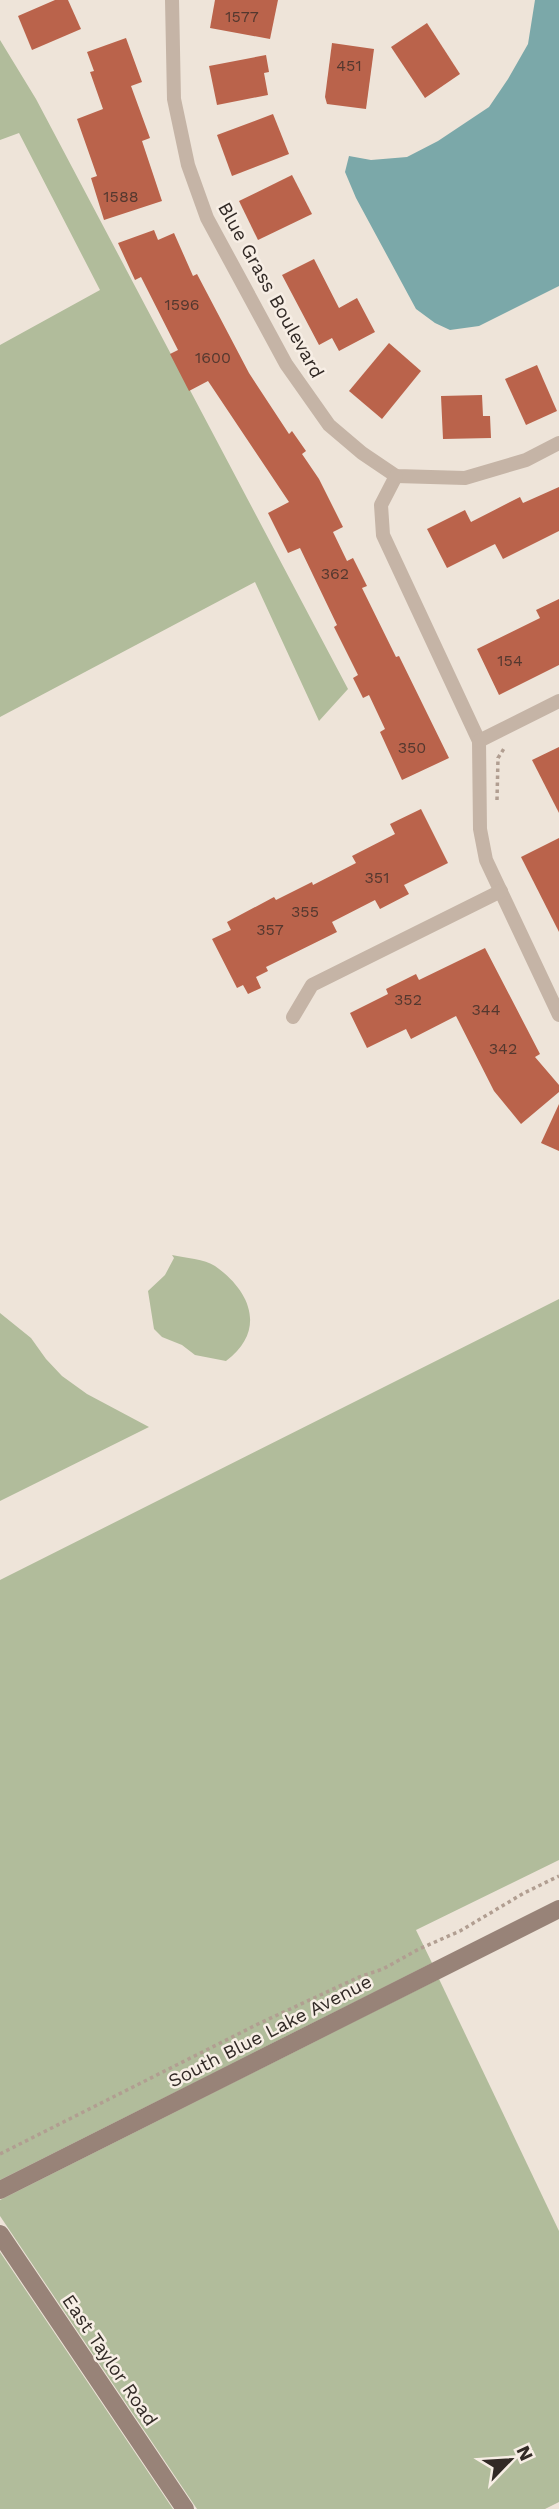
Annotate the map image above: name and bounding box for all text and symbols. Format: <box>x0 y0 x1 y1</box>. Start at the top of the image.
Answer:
house number: 1577 <box>225 7 259 26</box>
house number: 451 <box>336 56 362 75</box>
house number: 1588 <box>103 187 139 206</box>
street label: Blue Grass Boulevard <box>213 198 329 382</box>
house number: 1596 <box>164 295 200 314</box>
house number: 1600 <box>195 348 231 367</box>
house number: 362 <box>321 564 349 583</box>
house number: 154 <box>497 651 523 670</box>
house number: 350 <box>398 738 426 757</box>
house number: 351 <box>365 868 389 887</box>
house number: 355 <box>291 902 319 921</box>
house number: 357 <box>256 920 284 939</box>
house number: 352 <box>394 990 422 1009</box>
house number: 344 <box>472 1000 501 1019</box>
house number: 342 <box>489 1039 517 1058</box>
street label: South Blue Lake Avenue <box>164 1970 376 2092</box>
street label: East Taylor Road <box>57 2290 163 2430</box>
north arrow <box>475 2425 545 2495</box>
text: N <box>512 2442 538 2464</box>

